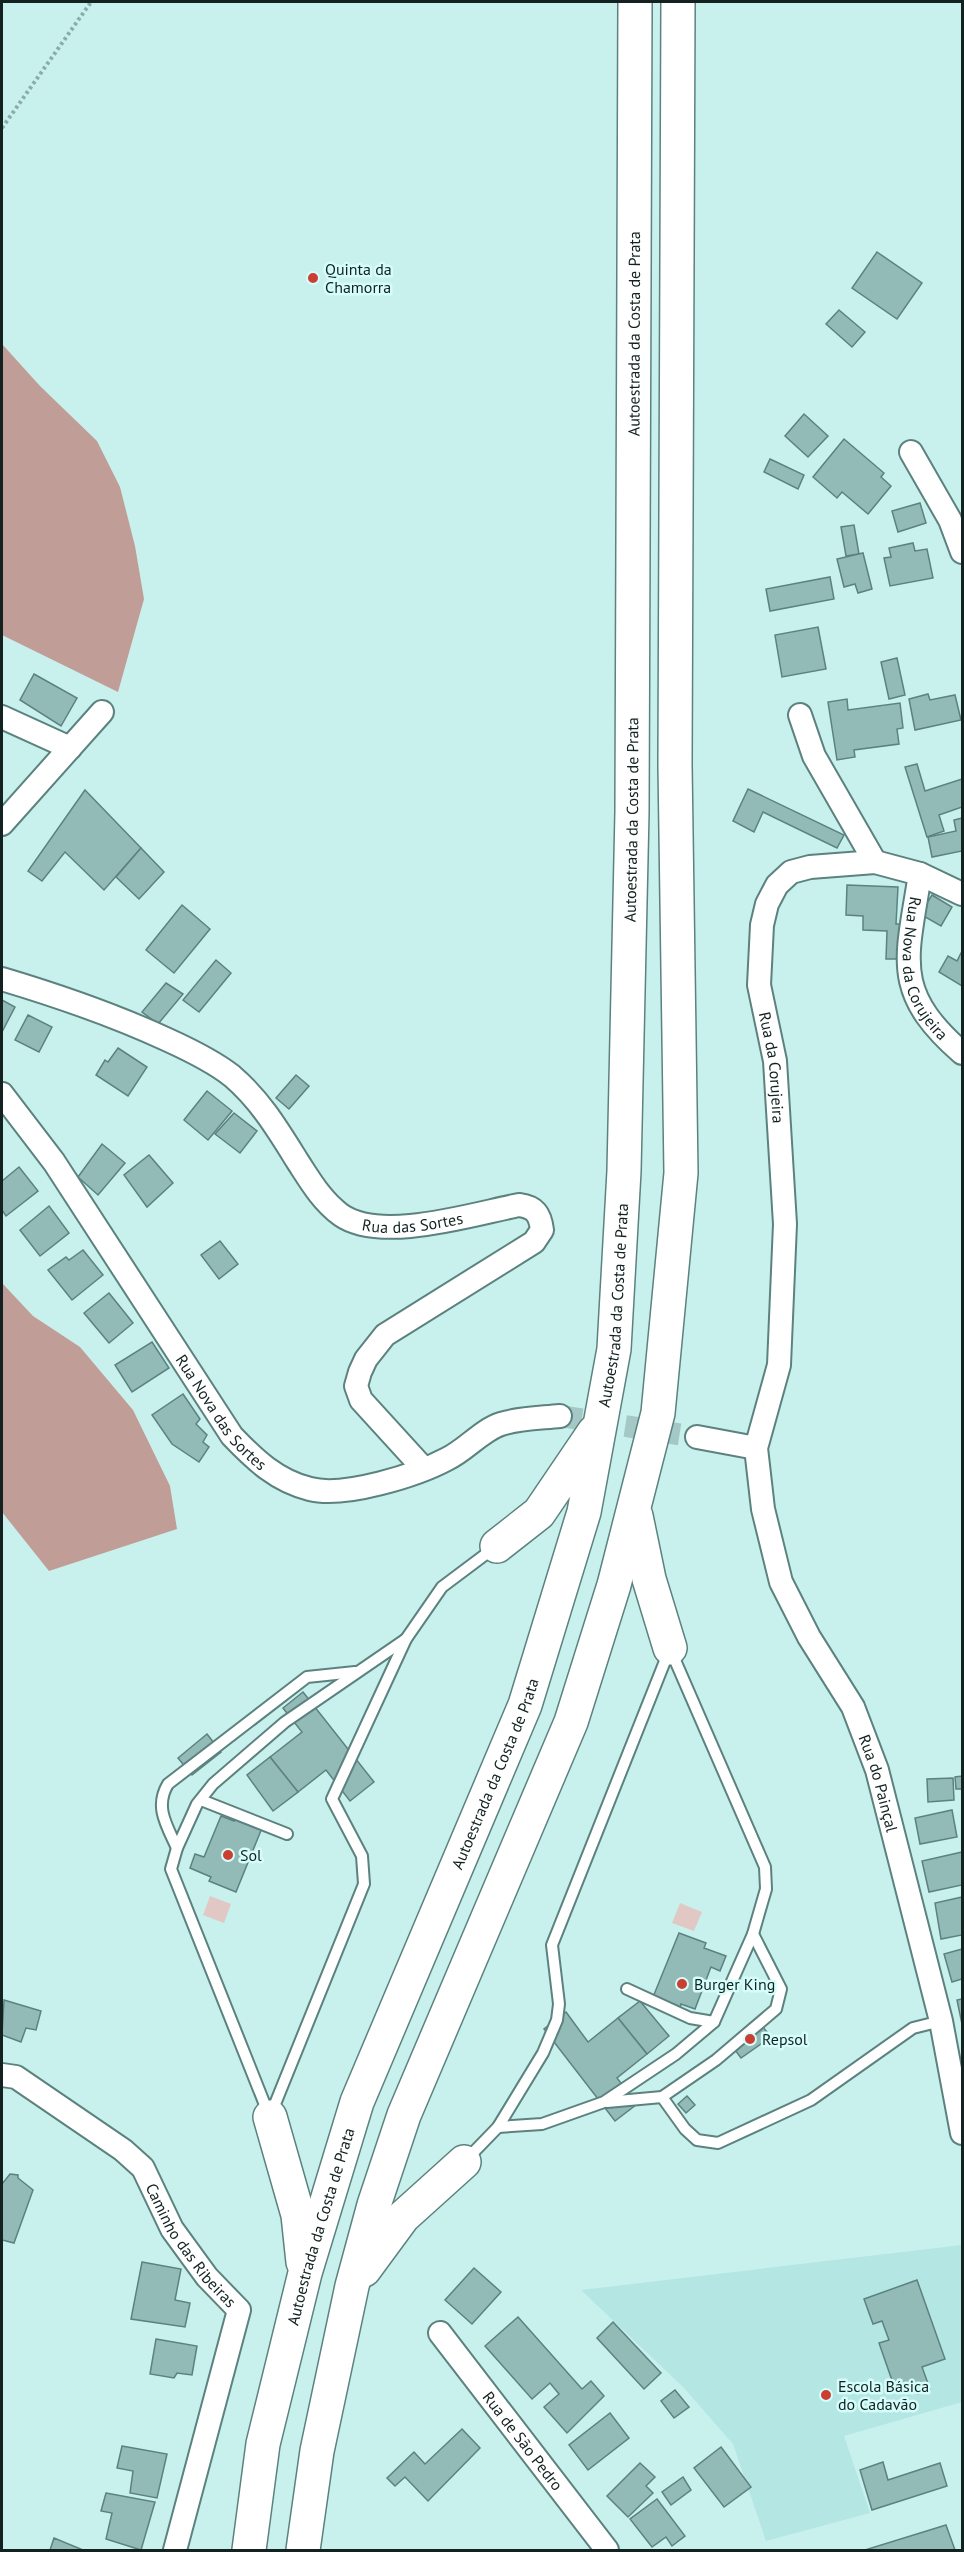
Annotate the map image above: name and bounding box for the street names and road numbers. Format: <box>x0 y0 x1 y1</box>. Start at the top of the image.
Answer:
street label: Autoestrada da Costa de Prata <box>623 231 644 436</box>
street label: Autoestrada da Costa de Prata <box>620 717 642 922</box>
street label: Rua Nova da Corujeira <box>899 895 952 1044</box>
street label: Rua da Corujeira <box>755 1010 789 1124</box>
street label: Autoestrada da Costa de Prata <box>594 1203 632 1409</box>
street label: Rua das Sortes <box>361 1208 465 1237</box>
street label: Rua Nova das Sortes <box>172 1351 271 1475</box>
street label: Autoestrada da Costa de Prata <box>447 1676 543 1872</box>
street label: Rua do Painçal <box>854 1732 902 1834</box>
street label: Autoestrada da Costa de Prata <box>283 2125 359 2327</box>
street label: Caminho das Ribeiras <box>142 2180 241 2311</box>
street label: Rua de São Pedro <box>479 2387 567 2494</box>

